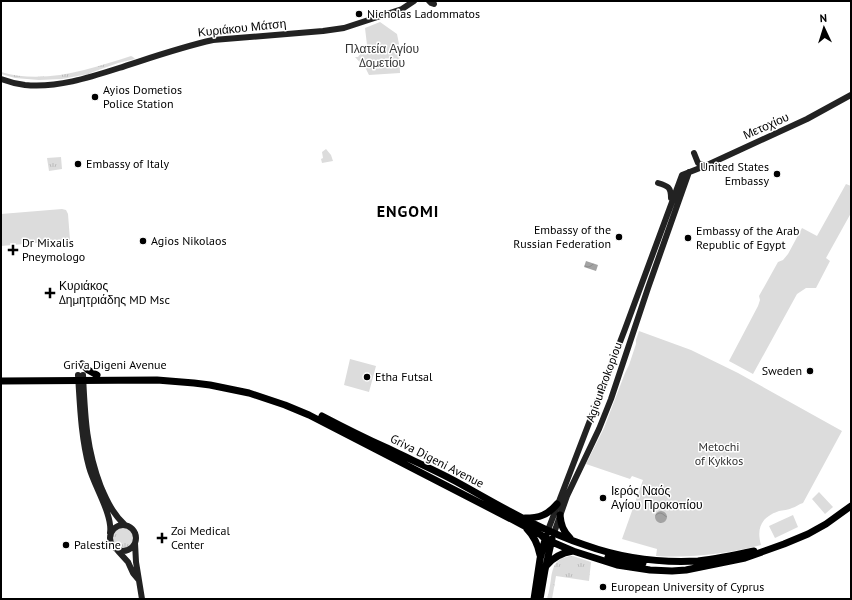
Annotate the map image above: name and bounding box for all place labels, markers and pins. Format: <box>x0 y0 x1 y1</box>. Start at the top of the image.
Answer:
place label: Nicholas Ladommatos <box>367 6 480 21</box>
marker: Nicholas Ladommatos <box>354 9 364 19</box>
place label: Ayios Dometios Police Station <box>103 82 182 111</box>
marker: Ayios Dometios Police Station <box>90 92 100 102</box>
place label: Embassy of Italy <box>86 156 169 171</box>
marker: Embassy of Italy <box>73 159 83 169</box>
place label: United States Embassy <box>700 159 769 188</box>
marker: United States Embassy <box>772 169 782 179</box>
place label: Embassy of the Russian Federation <box>513 222 611 251</box>
place label: Embassy of the Arab Republic of Egypt <box>696 223 799 252</box>
marker: Embassy of the Russian Federation <box>614 232 624 242</box>
place label: Agios Nikolaos <box>151 233 226 248</box>
marker: Embassy of the Arab Republic of Egypt <box>683 233 693 243</box>
place label: Dr Mixalis Pneymologo <box>22 235 85 264</box>
marker: Agios Nikolaos <box>138 236 148 246</box>
marker: Dr Mixalis Pneymologo <box>7 244 19 256</box>
place label: Κυριάκος Δημητριάδης MD Msc <box>59 278 170 307</box>
marker: Κυριάκος Δημητριάδης MD Msc <box>44 287 56 299</box>
place label: Sweden <box>762 363 802 378</box>
marker: Sweden <box>805 366 815 376</box>
place label: Etha Futsal <box>375 369 433 384</box>
marker: Etha Futsal <box>362 372 372 382</box>
place label: Ιερός Ναός Αγίου Προκοπίου <box>611 483 702 512</box>
marker: Ιερός Ναός Αγίου Προκοπίου <box>598 493 608 503</box>
place label: Zoi Medical Center <box>171 523 230 552</box>
marker: Zoi Medical Center <box>156 532 168 544</box>
place label: Palestine <box>74 537 121 552</box>
marker: Palestine <box>61 540 71 550</box>
place label: European University of Cyprus <box>611 579 764 594</box>
marker: European University of Cyprus <box>598 582 608 592</box>

